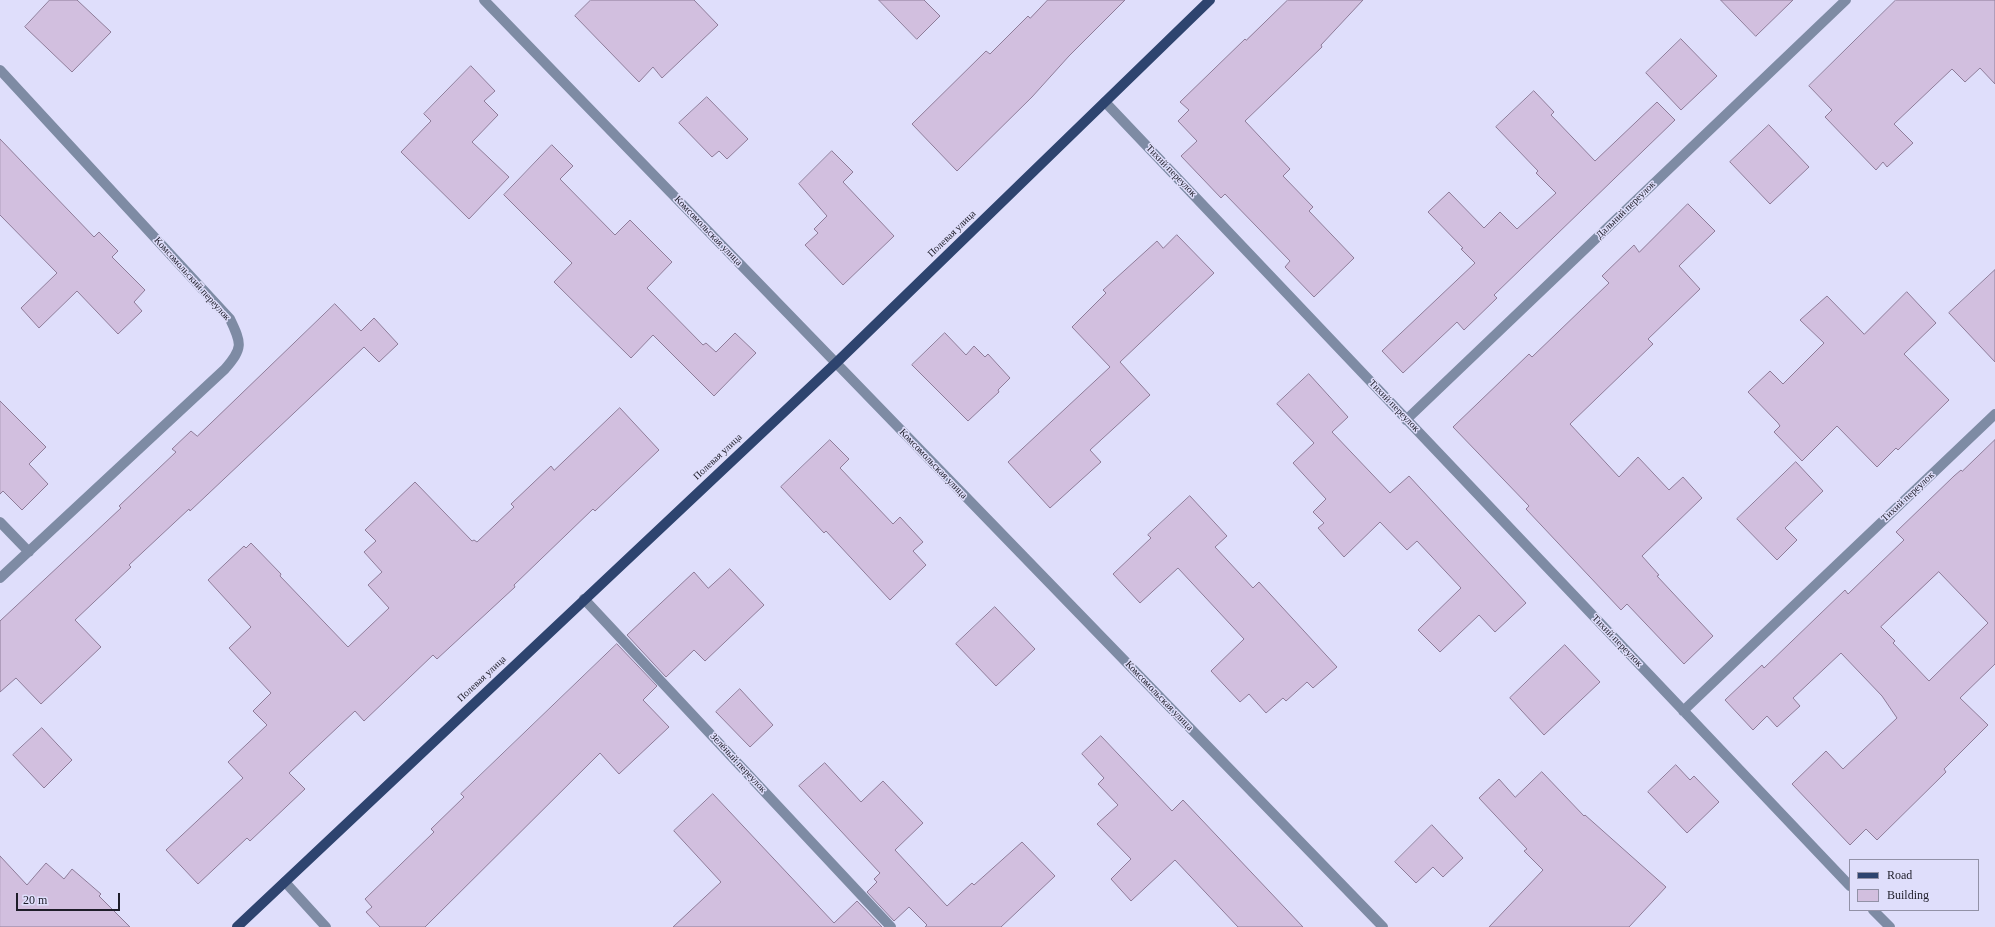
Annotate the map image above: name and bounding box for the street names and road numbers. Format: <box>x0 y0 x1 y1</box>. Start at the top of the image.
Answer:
street label: Тихий переулок <box>1143 142 1199 200</box>
street label: Дальний переулок <box>1594 179 1658 241</box>
street label: Комсомольская улица <box>671 193 745 269</box>
street label: Полевая улица <box>925 208 979 260</box>
street label: Комсомольский переулок <box>151 235 233 323</box>
street label: Тихий переулок <box>1366 377 1422 435</box>
street label: Комсомольская улица <box>896 426 970 502</box>
street label: Полевая улица <box>691 431 745 483</box>
street label: Тихий переулок <box>1879 469 1937 525</box>
street label: Тихий переулок <box>1589 612 1645 670</box>
street label: Полевая улица <box>455 653 509 705</box>
street label: Комсомольская улица <box>1122 658 1196 734</box>
street label: Зелёный переулок <box>707 731 769 795</box>

